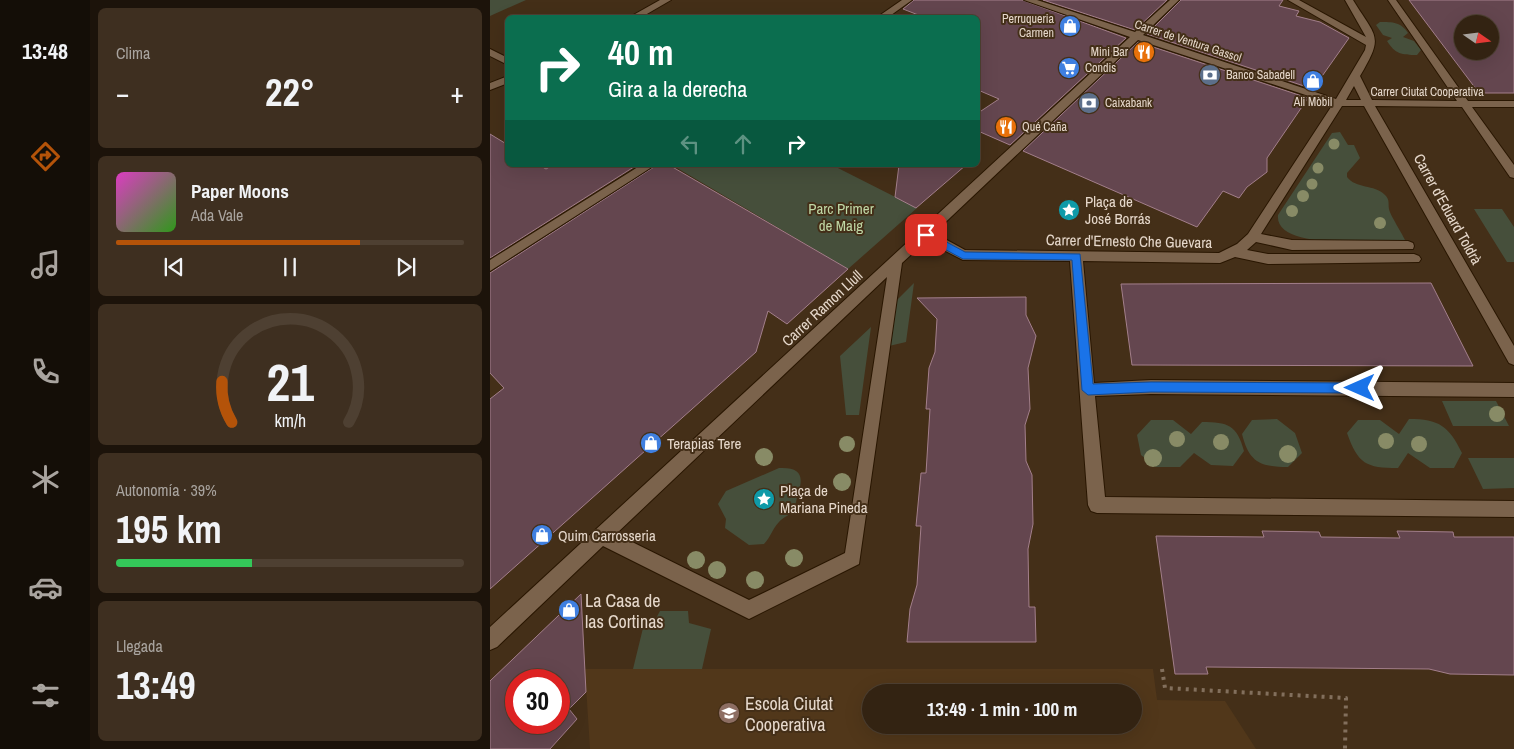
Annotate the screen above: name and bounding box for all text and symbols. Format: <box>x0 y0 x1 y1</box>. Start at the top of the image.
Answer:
place label: Perruqueria Carmen <box>1002 11 1055 41</box>
shop icon: Perruqueria Carmen <box>1058 14 1082 38</box>
north arrow <box>1454 15 1499 60</box>
map controls <box>1454 15 1499 60</box>
street label: Carrer de Ventura Gassol <box>1132 16 1244 66</box>
text: 40 m <box>608 29 673 76</box>
icon: right <box>525 35 590 100</box>
text: 13:48 <box>22 36 68 66</box>
restaurant icon: Mini Bar <box>1132 40 1156 64</box>
text: Clima <box>116 42 150 64</box>
place label: Mini Bar <box>1091 44 1129 60</box>
supermarket icon: Condis <box>1057 56 1081 80</box>
place label: Condis <box>1085 60 1116 76</box>
bank icon: Banco Sabadell <box>1198 63 1222 87</box>
text: 22° <box>265 67 315 118</box>
place label: Banco Sabadell <box>1226 67 1295 83</box>
shop icon: Ali Mòbil <box>1301 69 1325 93</box>
text: − <box>116 74 129 112</box>
text: + <box>451 74 464 112</box>
text: Gira a la derecha <box>608 74 747 104</box>
street label: Carrer Ciutat Cooperativa <box>1370 84 1484 100</box>
bank icon: Caixabank <box>1077 91 1101 115</box>
place label: Ali Mòbil <box>1293 94 1332 110</box>
place label: Caixabank <box>1105 95 1152 111</box>
restaurant icon: Qué Caña <box>994 115 1018 139</box>
place label: Qué Caña <box>1022 119 1067 135</box>
icon: left <box>676 130 704 158</box>
icon: ahead <box>729 130 757 158</box>
icon: right <box>782 130 810 158</box>
icon: directions <box>28 139 63 174</box>
street label: Carrer d'Eduard Toldrà <box>1409 150 1487 268</box>
text: Paper Moons <box>191 178 289 204</box>
place label: Plaça de José Borrás <box>1085 191 1151 229</box>
park label: Parc Primer de Maig <box>808 198 874 236</box>
place icon: Plaça de José Borrás <box>1057 198 1081 222</box>
text: Ada Vale <box>191 204 243 226</box>
pin <box>905 214 947 256</box>
icon: arrive <box>912 221 940 249</box>
street label: Carrer d'Ernesto Che Guevara <box>1046 229 1213 253</box>
icon: music <box>28 247 63 282</box>
icon: previous <box>160 253 188 281</box>
icon: pause <box>276 253 304 281</box>
icon: next <box>392 253 420 281</box>
street label: Carrer Ramon Llull <box>777 265 867 351</box>
text: 21 <box>266 347 314 417</box>
icon: phone <box>28 354 63 389</box>
position arrow <box>1333 361 1385 413</box>
text: km/h <box>274 409 306 433</box>
shop icon: Terapias Tere <box>639 431 663 455</box>
place label: Terapias Tere <box>667 433 741 454</box>
icon: climate <box>28 462 63 497</box>
text: Autonomía · 39% <box>116 479 217 501</box>
place label: Plaça de Mariana Pineda <box>780 480 868 518</box>
place icon: Plaça de Mariana Pineda <box>752 487 776 511</box>
text: 195 km <box>116 504 222 555</box>
shop icon: Quim Carrosseria <box>530 523 554 547</box>
place label: Quim Carrosseria <box>558 525 656 546</box>
icon: car <box>28 570 63 605</box>
place label: La Casa de las Cortinas <box>585 588 664 634</box>
shop icon: La Casa de las Cortinas <box>557 598 581 622</box>
text: Llegada <box>116 635 163 657</box>
text: 13:49 <box>116 660 196 711</box>
speed limit sign: 30 <box>505 669 570 734</box>
icon: filters <box>28 678 63 713</box>
place label: Escola Ciutat Cooperativa <box>745 691 833 737</box>
text: 13:49 · 1 min · 100 m <box>927 696 1077 722</box>
school or university icon: Escola Ciutat Cooperativa <box>717 701 741 725</box>

